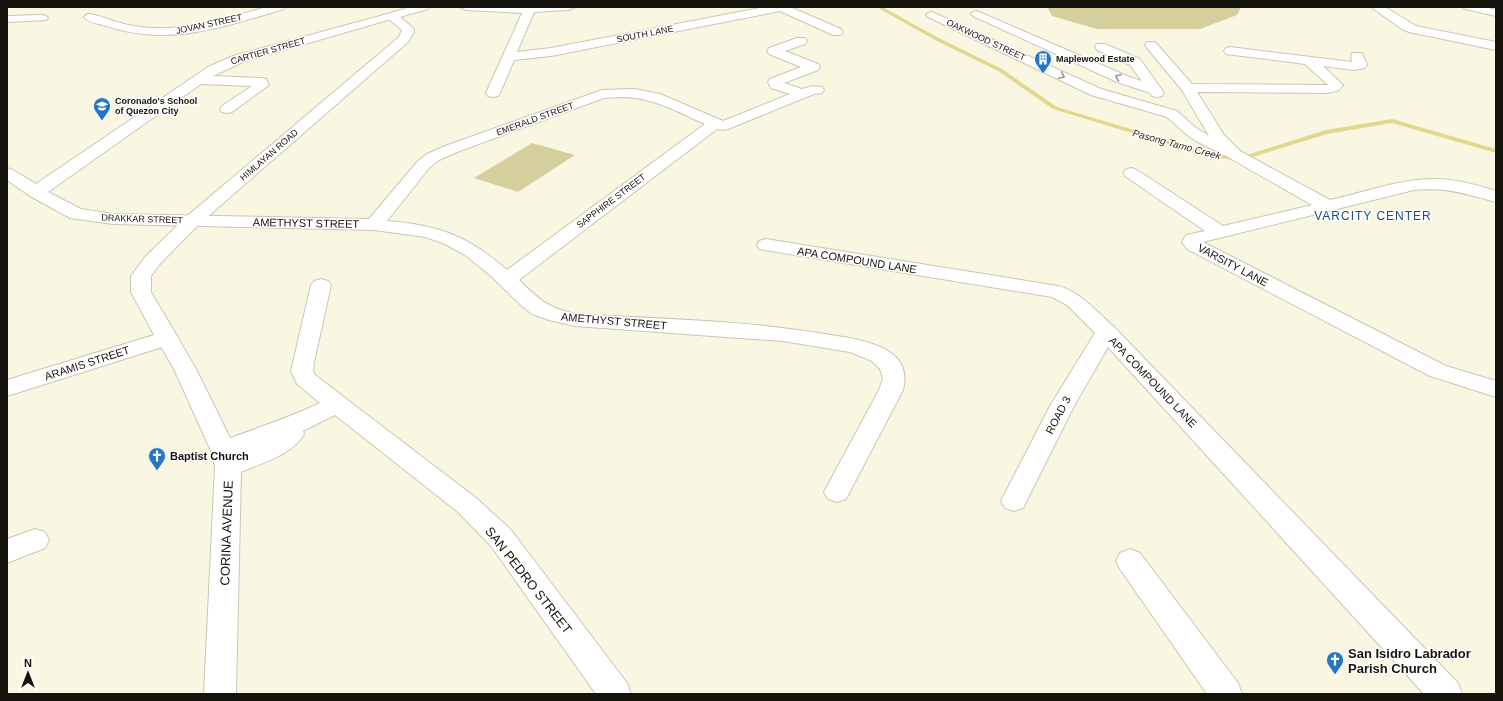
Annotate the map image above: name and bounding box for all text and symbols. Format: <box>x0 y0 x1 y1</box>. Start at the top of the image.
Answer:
street label: JOVAN STREET <box>175 12 243 36</box>
street label: OAKWOOD STREET <box>945 17 1028 63</box>
street label: SOUTH LANE <box>616 24 674 44</box>
street label: CARTIER STREET <box>229 35 307 66</box>
building icon: Maplewood Estate <box>1033 49 1053 74</box>
place label: Maplewood Estate <box>1056 54 1135 64</box>
one-way arrow <box>1057 71 1065 79</box>
one-way arrow <box>1115 74 1122 82</box>
school or university icon: Coronado's School of Quezon City <box>92 96 112 121</box>
place label: Coronado's School of Quezon City <box>115 96 197 116</box>
street label: EMERALD STREET <box>495 100 575 138</box>
street label: HIMLAYAN ROAD <box>238 127 300 183</box>
water label: Pasong Tamo Creek <box>1132 127 1223 162</box>
street label: SAPPHIRE STREET <box>575 172 648 230</box>
district label: VARCITY CENTER <box>1314 209 1432 223</box>
street label: DRAKKAR STREET <box>101 213 183 225</box>
street label: AMETHYST STREET <box>253 216 359 230</box>
street label: VARSITY LANE <box>1196 241 1270 289</box>
street label: APA COMPOUND LANE <box>796 245 918 275</box>
street label: AMETHYST STREET <box>561 310 668 332</box>
street label: APA COMPOUND LANE <box>1107 334 1199 430</box>
street label: ARAMIS STREET <box>43 344 131 382</box>
street label: ROAD 3 <box>1043 394 1073 436</box>
church icon: Baptist Church <box>147 446 167 471</box>
place label: Baptist Church <box>170 450 249 462</box>
street label: CORINA AVENUE <box>217 480 236 586</box>
street label: SAN PEDRO STREET <box>482 524 575 637</box>
place label: San Isidro Labrador Parish Church <box>1348 646 1471 676</box>
church icon: San Isidro Labrador Parish Church <box>1325 650 1345 675</box>
north arrow <box>8 653 48 693</box>
text: N <box>24 657 32 669</box>

